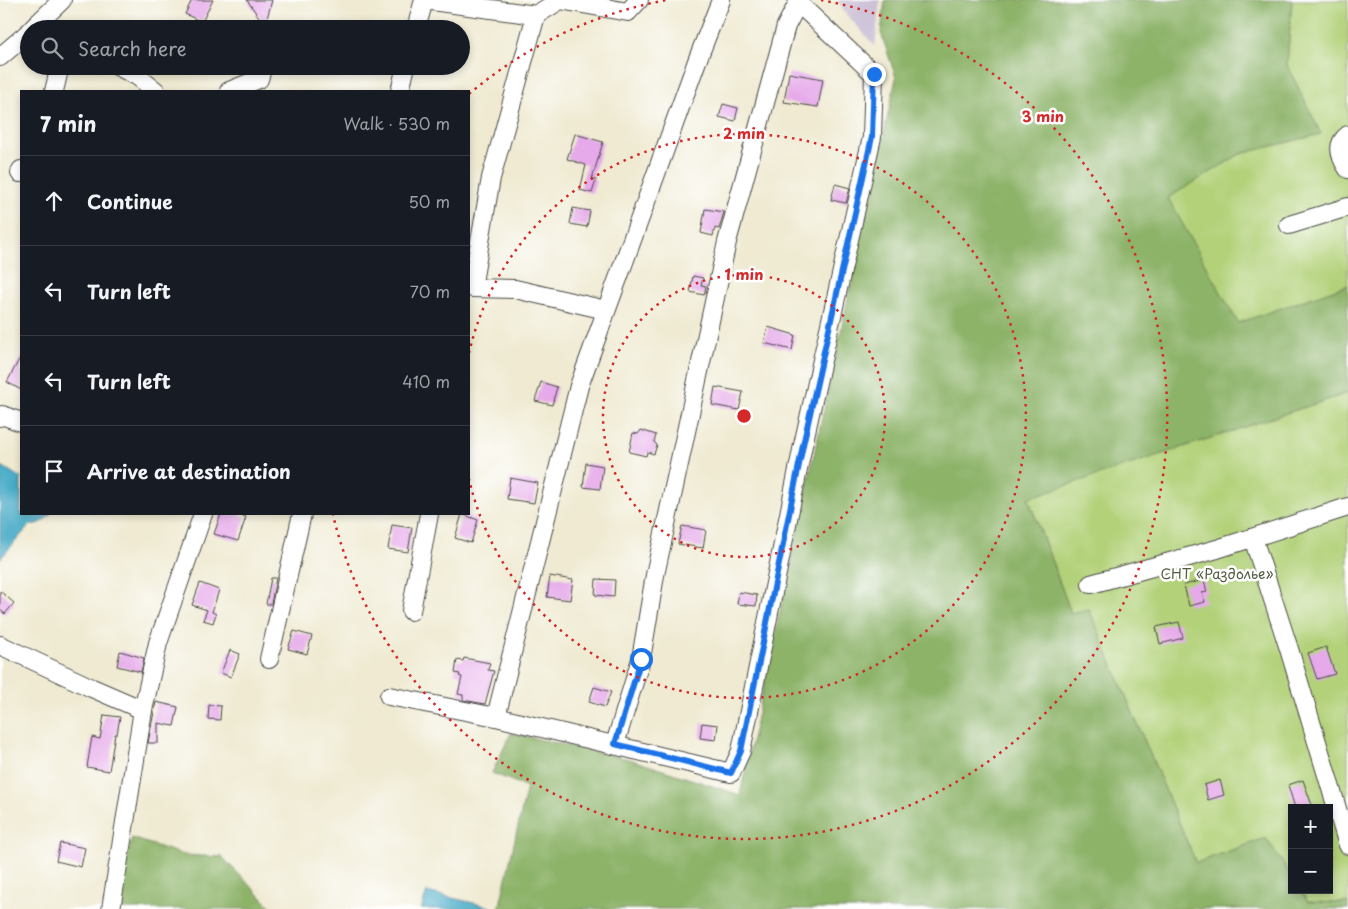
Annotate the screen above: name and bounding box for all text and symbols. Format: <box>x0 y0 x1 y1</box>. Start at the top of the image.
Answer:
search box <box>20 20 470 75</box>
icon: search <box>38 34 66 62</box>
text: Search here <box>78 34 187 62</box>
route end <box>863 63 886 86</box>
text: 3 min <box>1022 104 1064 127</box>
text: 7 min <box>40 107 96 139</box>
text: Walk · 530 m <box>343 111 450 135</box>
text: 2 min <box>723 121 765 144</box>
icon: ahead <box>40 187 68 215</box>
text: Continue <box>87 187 173 215</box>
text: 50 m <box>409 189 450 213</box>
text: 1 min <box>725 262 763 285</box>
icon: left <box>40 277 68 305</box>
text: Turn left <box>87 277 171 305</box>
text: 70 m <box>410 279 450 303</box>
icon: left <box>40 367 68 395</box>
text: Turn left <box>87 367 171 395</box>
text: 410 m <box>402 369 450 393</box>
centre of rings <box>735 407 753 425</box>
icon: arrive <box>40 457 68 485</box>
text: Arrive at destination <box>87 457 291 485</box>
park label: СНТ «Раздолье» <box>1161 563 1273 584</box>
route start <box>630 648 653 671</box>
map controls <box>1288 804 1333 894</box>
button: + <box>1288 804 1333 849</box>
button: − <box>1288 849 1333 894</box>

